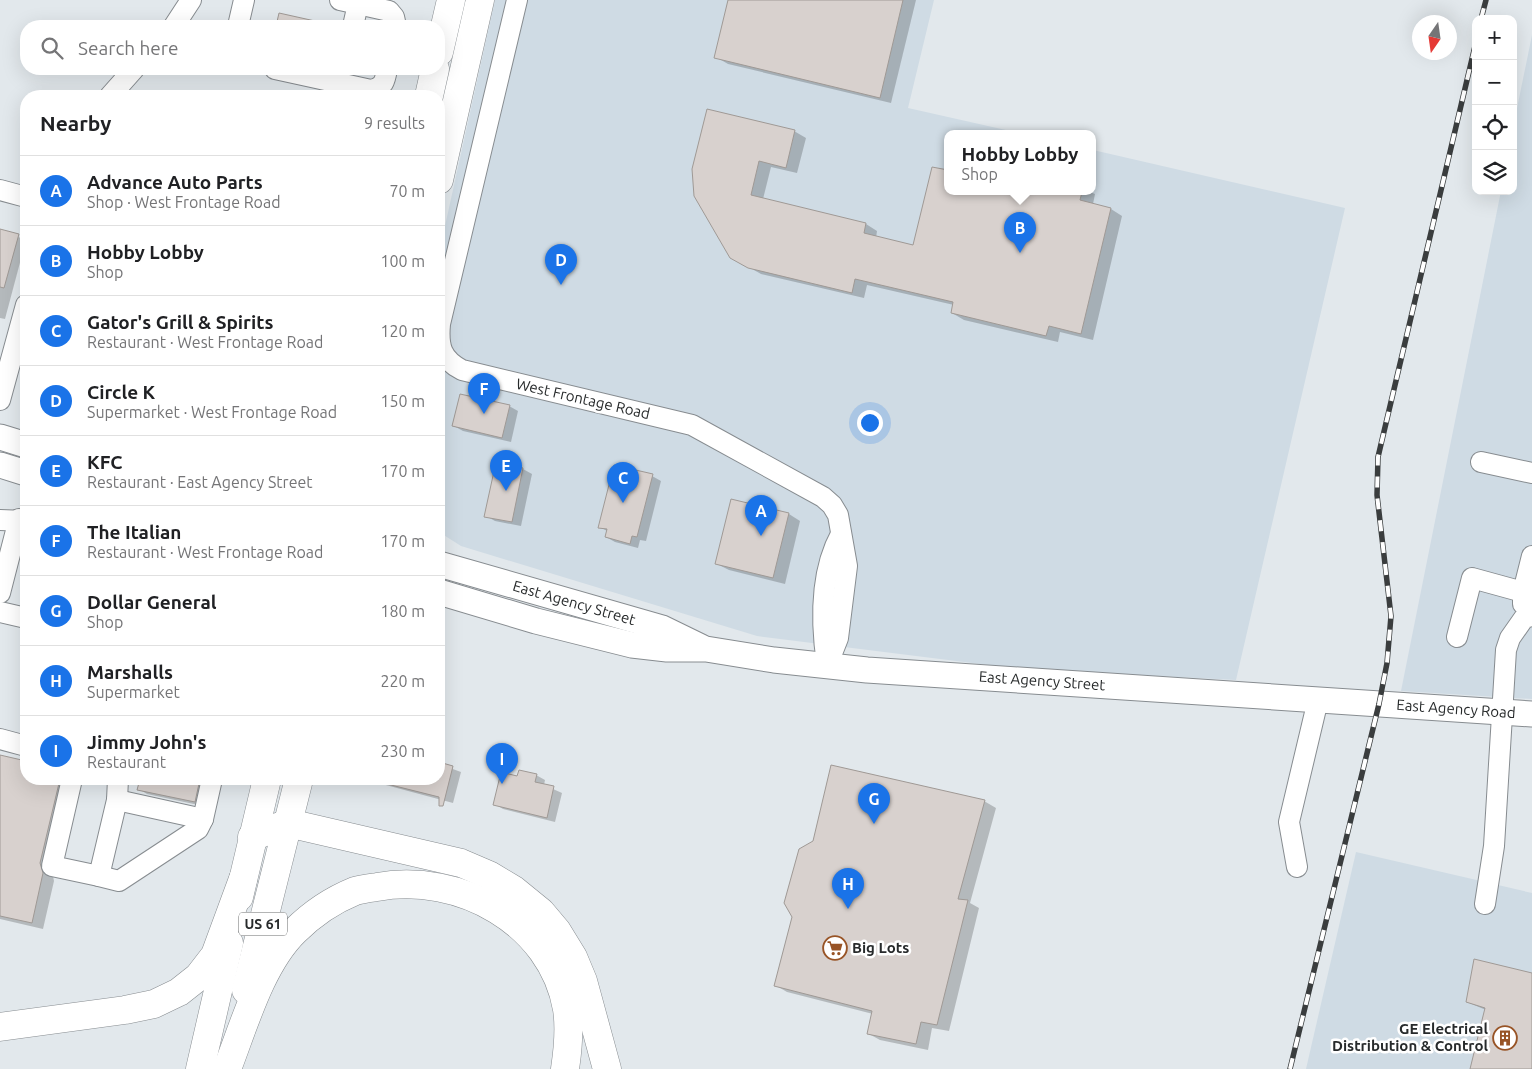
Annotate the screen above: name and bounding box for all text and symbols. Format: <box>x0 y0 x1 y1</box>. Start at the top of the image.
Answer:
north arrow <box>1412 15 1457 60</box>
map controls <box>1472 15 1517 195</box>
button: + <box>1472 15 1517 60</box>
search box <box>20 20 445 75</box>
icon: search <box>38 34 66 62</box>
text: Search here <box>78 37 178 59</box>
button: − <box>1472 60 1517 105</box>
button: locate <box>1472 105 1517 150</box>
text: Nearby <box>40 111 111 135</box>
text: 9 results <box>364 114 425 132</box>
popup <box>944 130 1096 195</box>
text: Hobby Lobby <box>962 143 1078 165</box>
button: layers <box>1472 150 1517 195</box>
text: Shop <box>962 165 998 183</box>
text: Advance Auto Parts <box>87 171 263 193</box>
text: A <box>50 182 62 200</box>
text: 70 m <box>389 182 425 200</box>
text: Shop · West Frontage Road <box>87 193 281 211</box>
pin: B <box>1004 212 1036 253</box>
text: Hobby Lobby <box>87 241 204 263</box>
pin: D <box>545 244 577 285</box>
text: B <box>51 252 61 270</box>
text: 100 m <box>380 252 425 270</box>
text: Shop <box>87 263 123 281</box>
text: Gator's Grill & Spirits <box>87 311 273 333</box>
text: C <box>51 322 61 340</box>
text: 120 m <box>380 322 425 340</box>
text: Restaurant · West Frontage Road <box>87 333 323 351</box>
pin: F <box>468 373 500 414</box>
street label: West Frontage Road <box>515 375 652 422</box>
text: Circle K <box>87 381 155 403</box>
text: D <box>50 392 62 410</box>
text: 150 m <box>380 392 425 410</box>
text: Supermarket · West Frontage Road <box>87 403 337 421</box>
your location <box>857 410 883 436</box>
pin: E <box>490 450 522 491</box>
text: KFC <box>87 451 122 473</box>
text: E <box>51 462 61 480</box>
text: 170 m <box>380 462 425 480</box>
pin: C <box>607 462 639 503</box>
text: Restaurant · East Agency Street <box>87 473 313 491</box>
pin: A <box>745 495 777 536</box>
text: The Italian <box>87 521 181 543</box>
text: F <box>52 532 61 550</box>
text: 170 m <box>380 532 425 550</box>
text: Restaurant · West Frontage Road <box>87 543 323 561</box>
street label: East Agency Street <box>511 577 638 628</box>
text: Dollar General <box>87 591 217 613</box>
text: G <box>50 602 62 620</box>
text: 180 m <box>380 602 425 620</box>
text: Shop <box>87 613 123 631</box>
text: Marshalls <box>87 661 173 683</box>
street label: East Agency Street <box>978 668 1106 693</box>
text: H <box>50 672 62 690</box>
text: 220 m <box>380 672 425 690</box>
text: Supermarket <box>87 683 180 701</box>
street label: East Agency Road <box>1396 696 1516 721</box>
text: Jimmy John's <box>87 731 206 753</box>
text: I <box>54 742 58 760</box>
text: 230 m <box>380 742 425 760</box>
pin: I <box>486 743 518 784</box>
text: Restaurant <box>87 753 166 771</box>
pin: G <box>858 783 890 824</box>
pin: H <box>832 868 864 909</box>
road number: US 61 <box>239 912 287 936</box>
supermarket icon: Big Lots <box>822 935 848 961</box>
place label: Big Lots <box>852 939 909 956</box>
place label: GE Electrical Distribution & Control <box>1332 1020 1488 1054</box>
building icon: GE Electrical Distribution & Control <box>1492 1025 1518 1051</box>

